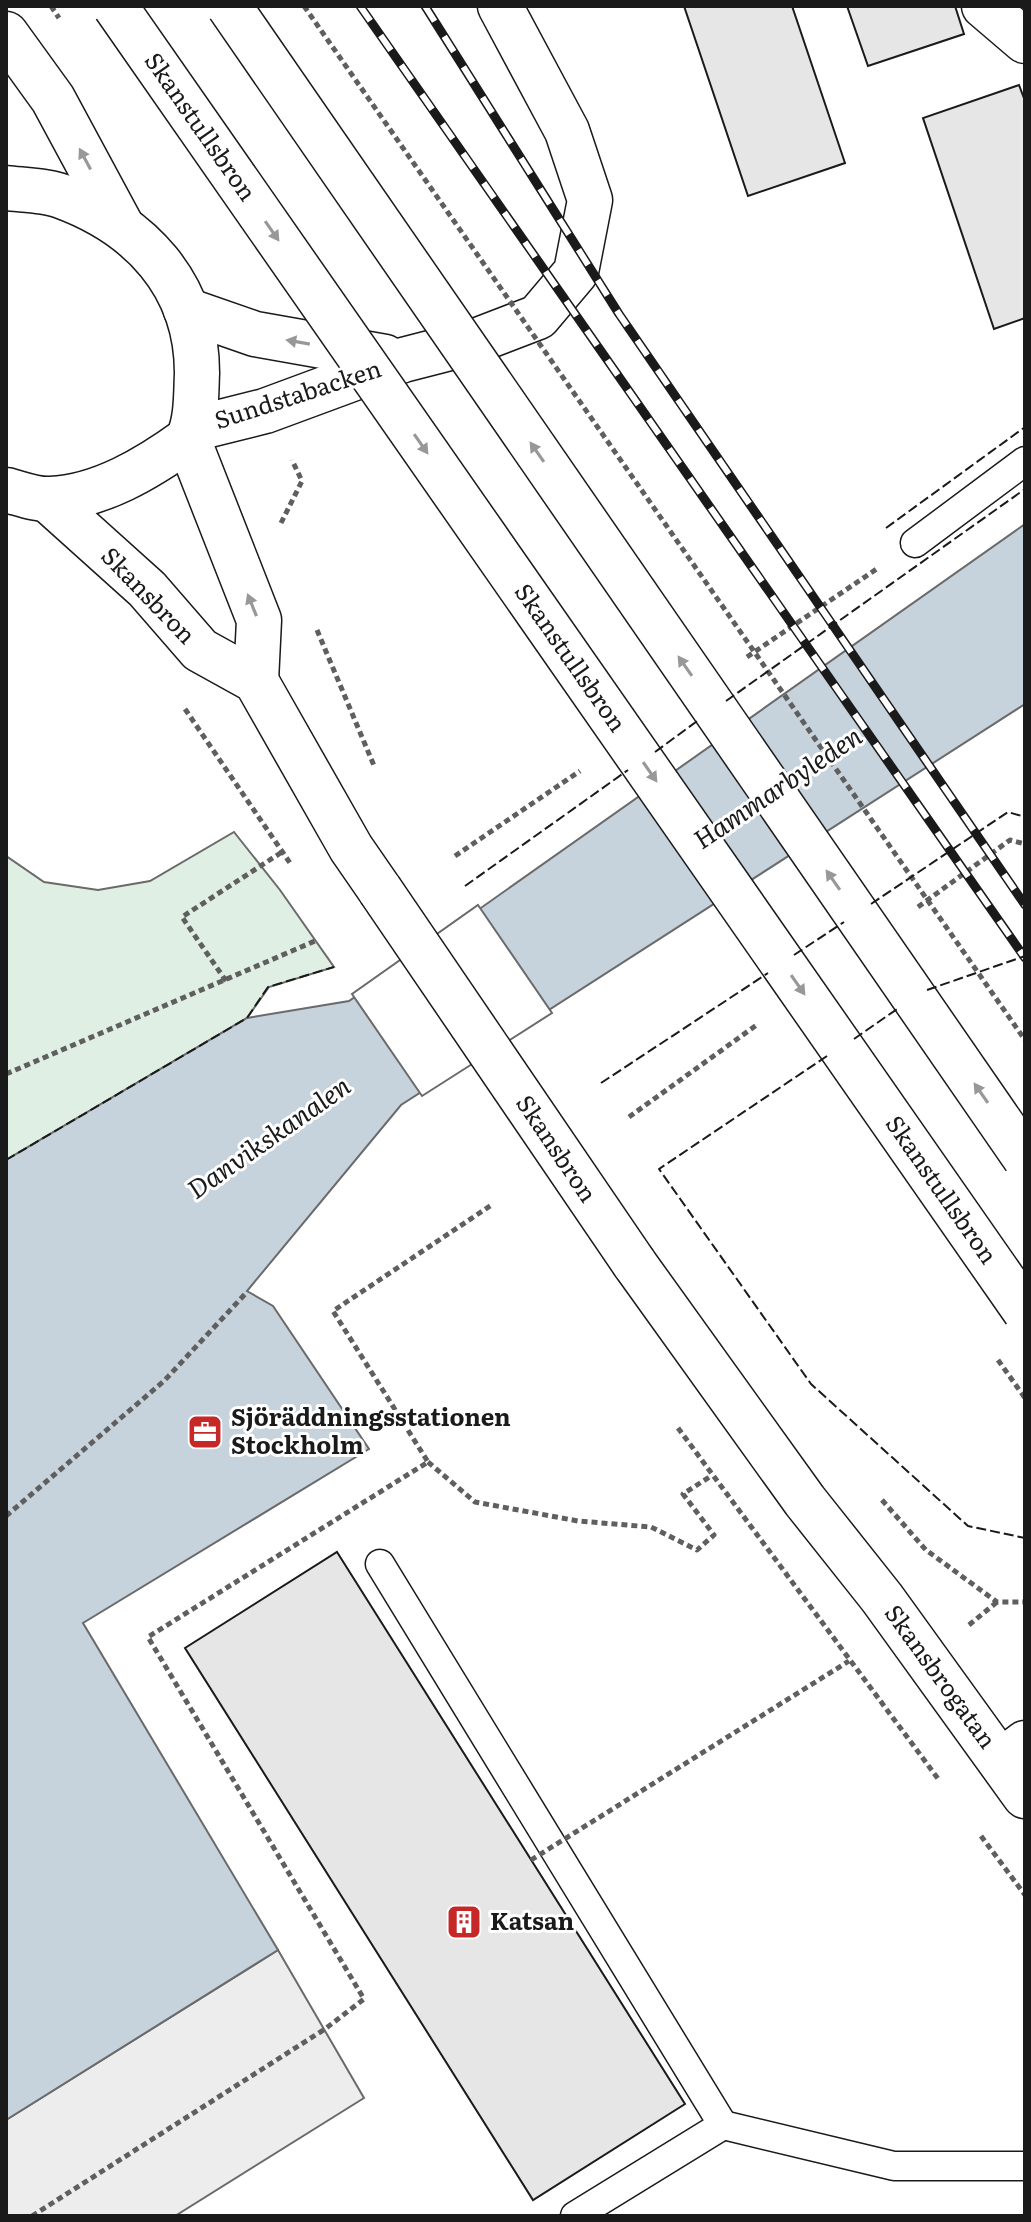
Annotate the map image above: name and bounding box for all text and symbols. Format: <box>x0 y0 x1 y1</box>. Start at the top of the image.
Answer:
street label: Skanstullsbron <box>138 44 266 207</box>
one-way arrow <box>78 147 92 170</box>
one-way arrow <box>264 220 279 241</box>
one-way arrow <box>286 335 311 347</box>
street label: Sundstabacken <box>209 349 385 436</box>
one-way arrow <box>413 433 428 454</box>
one-way arrow <box>530 441 545 462</box>
street label: Skansbron <box>95 538 205 651</box>
street label: Skanstullsbron <box>508 575 636 738</box>
one-way arrow <box>246 593 259 617</box>
one-way arrow <box>678 655 693 676</box>
water label: Hammarbyleden <box>685 715 869 857</box>
one-way arrow <box>642 762 657 783</box>
one-way arrow <box>826 869 841 890</box>
one-way arrow <box>790 975 805 996</box>
water label: Danvikskanalen <box>178 1065 358 1207</box>
one-way arrow <box>974 1083 989 1104</box>
street label: Skansbron <box>509 1087 607 1208</box>
street label: Skanstullsbron <box>879 1107 1007 1270</box>
place label: Sjöräddningsstationen Stockholm <box>231 1398 511 1461</box>
office icon: Sjöräddningsstationen Stockholm <box>186 1413 224 1451</box>
street label: Skansbrogatan <box>878 1596 1006 1755</box>
place label: Katsan <box>490 1902 575 1937</box>
building icon: Katsan <box>445 1903 483 1941</box>

